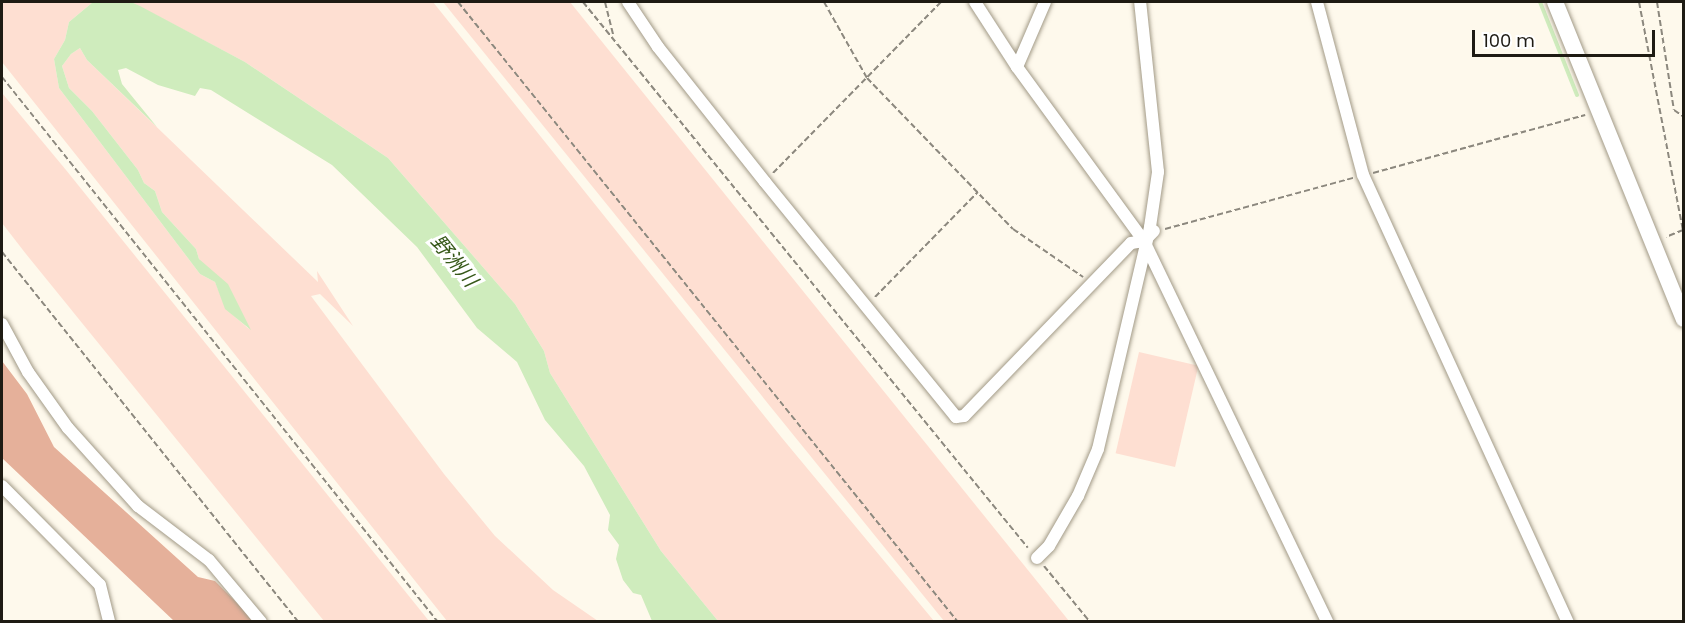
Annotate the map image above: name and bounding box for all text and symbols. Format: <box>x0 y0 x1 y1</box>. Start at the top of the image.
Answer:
scale bar <box>1475 18 1658 56</box>
text: 100 m <box>1483 28 1535 53</box>
water label: 野洲川 <box>426 230 482 292</box>

